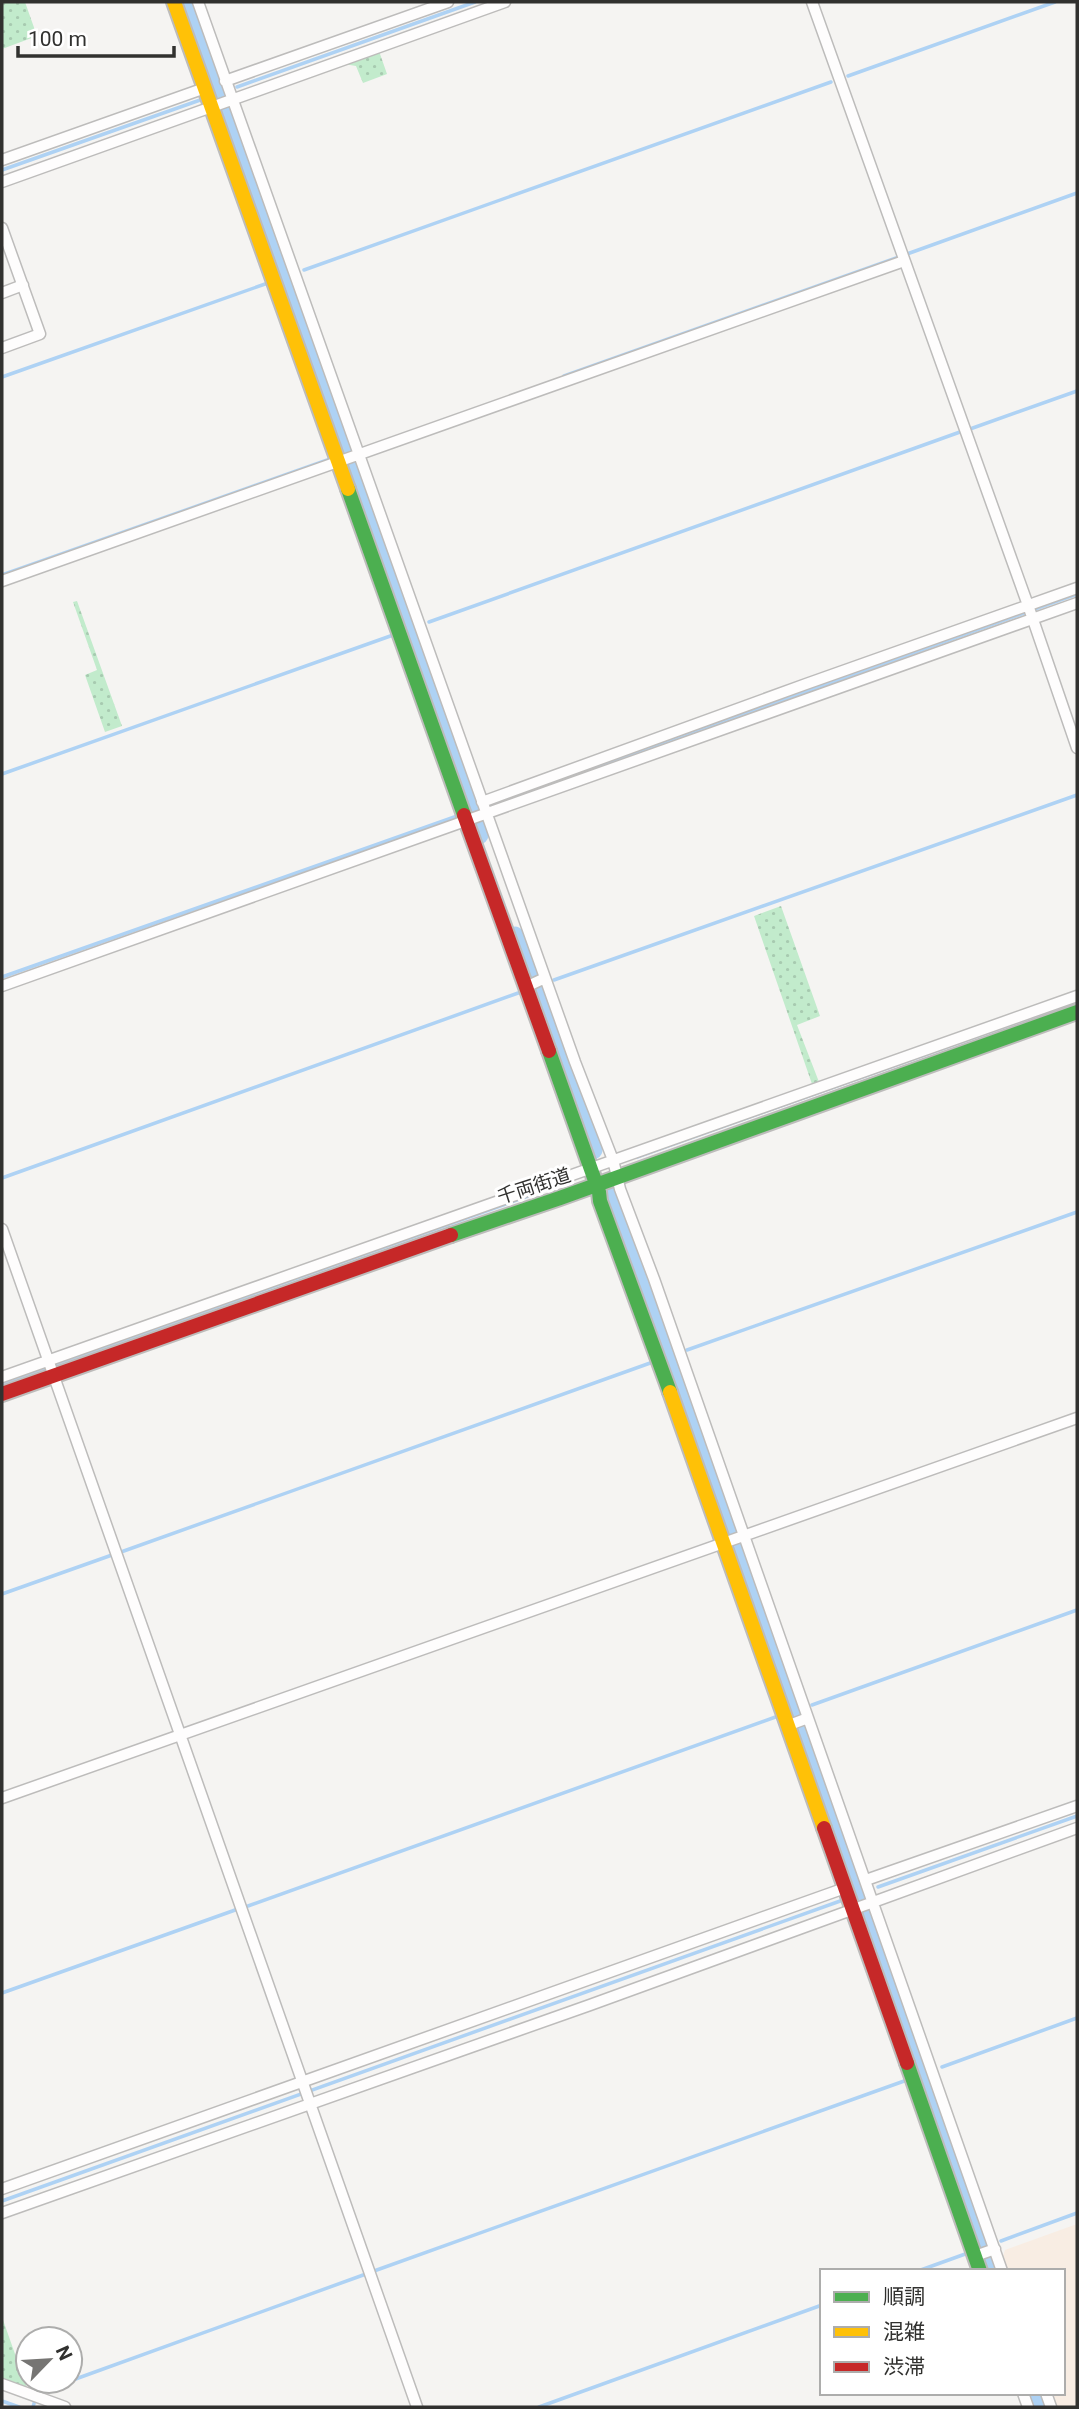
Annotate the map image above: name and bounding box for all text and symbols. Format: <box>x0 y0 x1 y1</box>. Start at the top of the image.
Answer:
scale bar <box>18 14 173 58</box>
text: 100 m <box>28 27 87 51</box>
street label: 千両街道 <box>494 1163 574 1209</box>
legend <box>820 2269 1065 2395</box>
text: 順調 <box>883 2285 925 2309</box>
text: 混雑 <box>883 2320 925 2344</box>
north arrow <box>14 2325 84 2395</box>
text: N <box>51 2342 77 2364</box>
text: 渋滞 <box>883 2355 925 2379</box>

